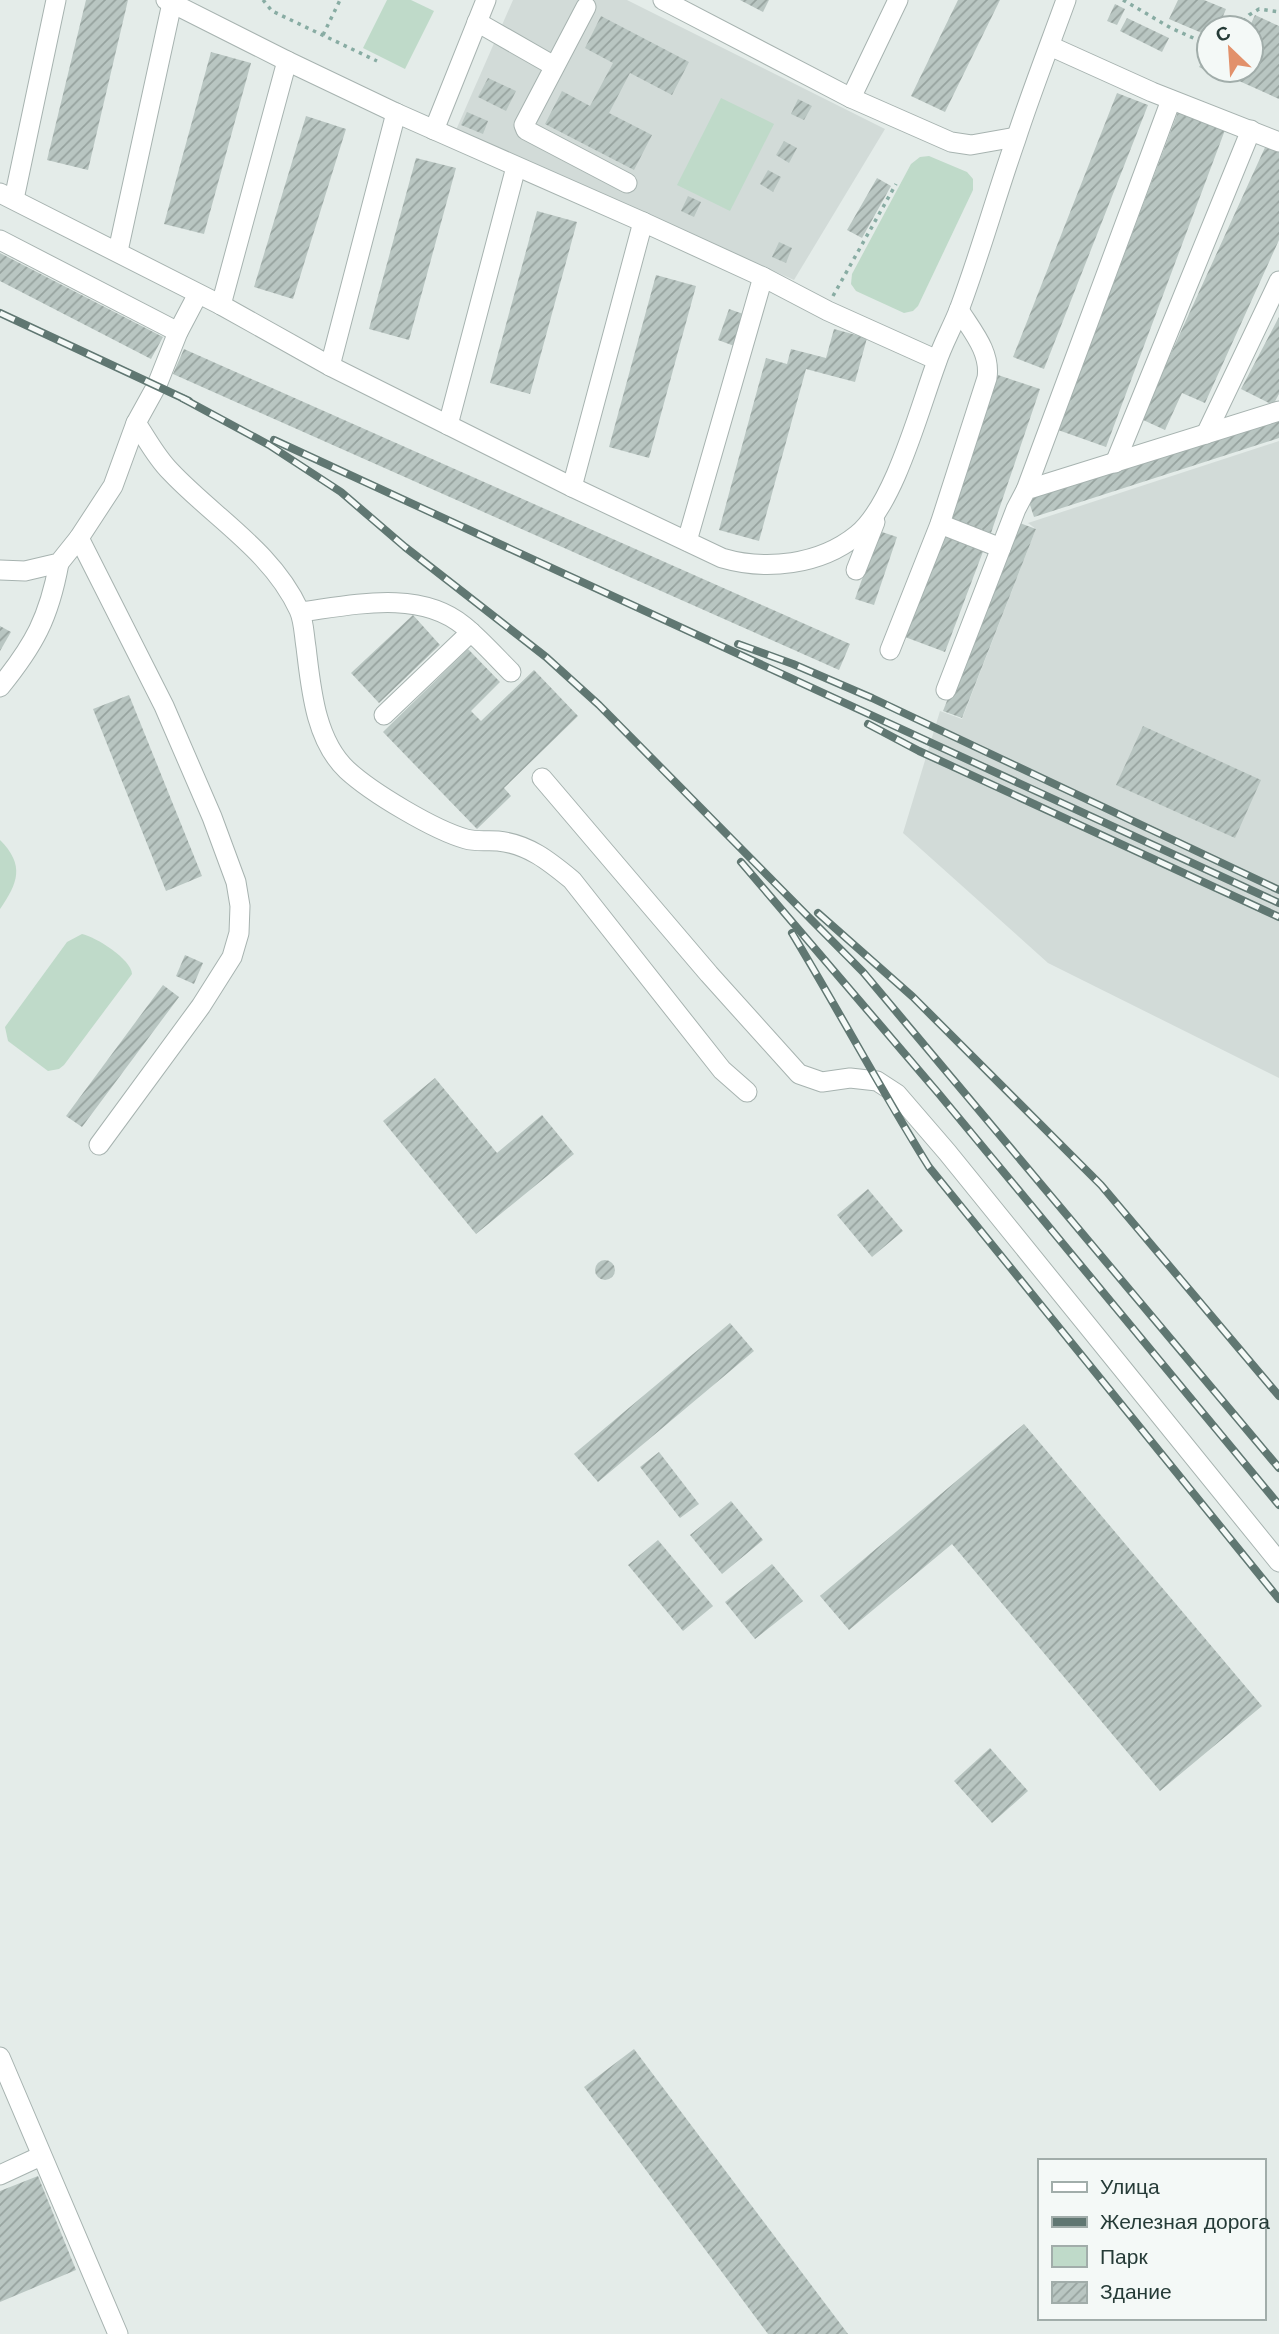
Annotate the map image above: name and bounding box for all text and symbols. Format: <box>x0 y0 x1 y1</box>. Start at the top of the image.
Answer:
north arrow <box>1195 14 1265 84</box>
text: С <box>1212 22 1234 46</box>
legend <box>1038 2159 1265 2320</box>
text: Улица <box>1100 2175 1160 2198</box>
text: Железная дорога <box>1100 2210 1270 2233</box>
text: Парк <box>1100 2245 1148 2268</box>
text: Здание <box>1100 2280 1172 2303</box>

